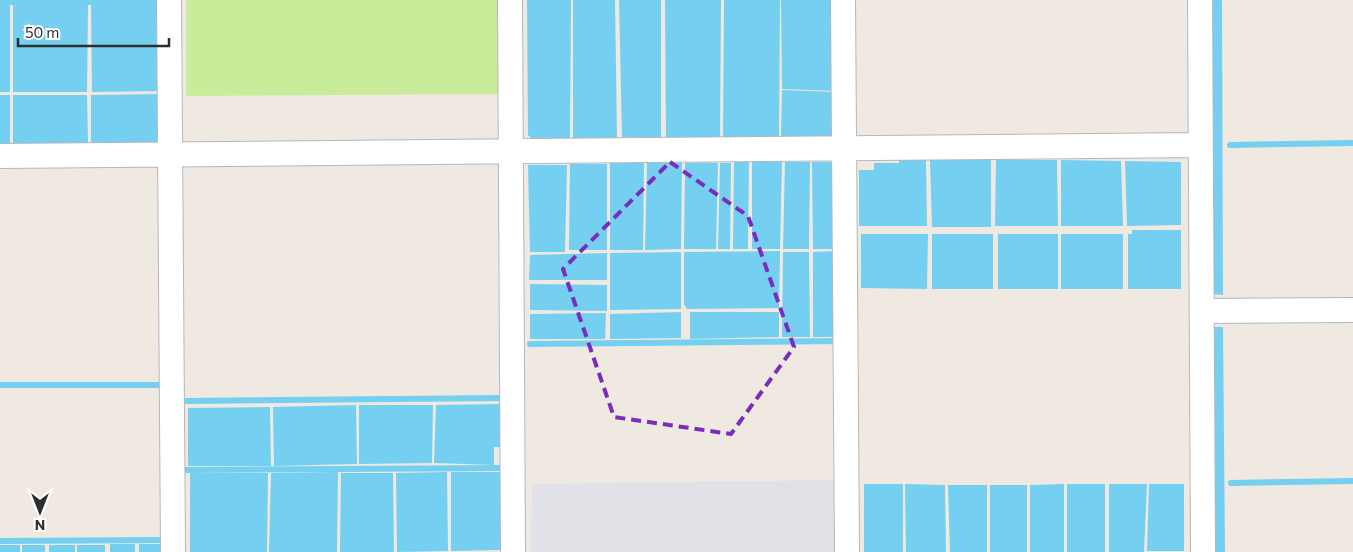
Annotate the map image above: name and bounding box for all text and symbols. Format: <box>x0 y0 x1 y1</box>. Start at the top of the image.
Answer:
scale bar <box>18 15 169 47</box>
text: 50 m <box>25 23 59 41</box>
north arrow <box>15 487 65 537</box>
text: N <box>35 517 45 534</box>

